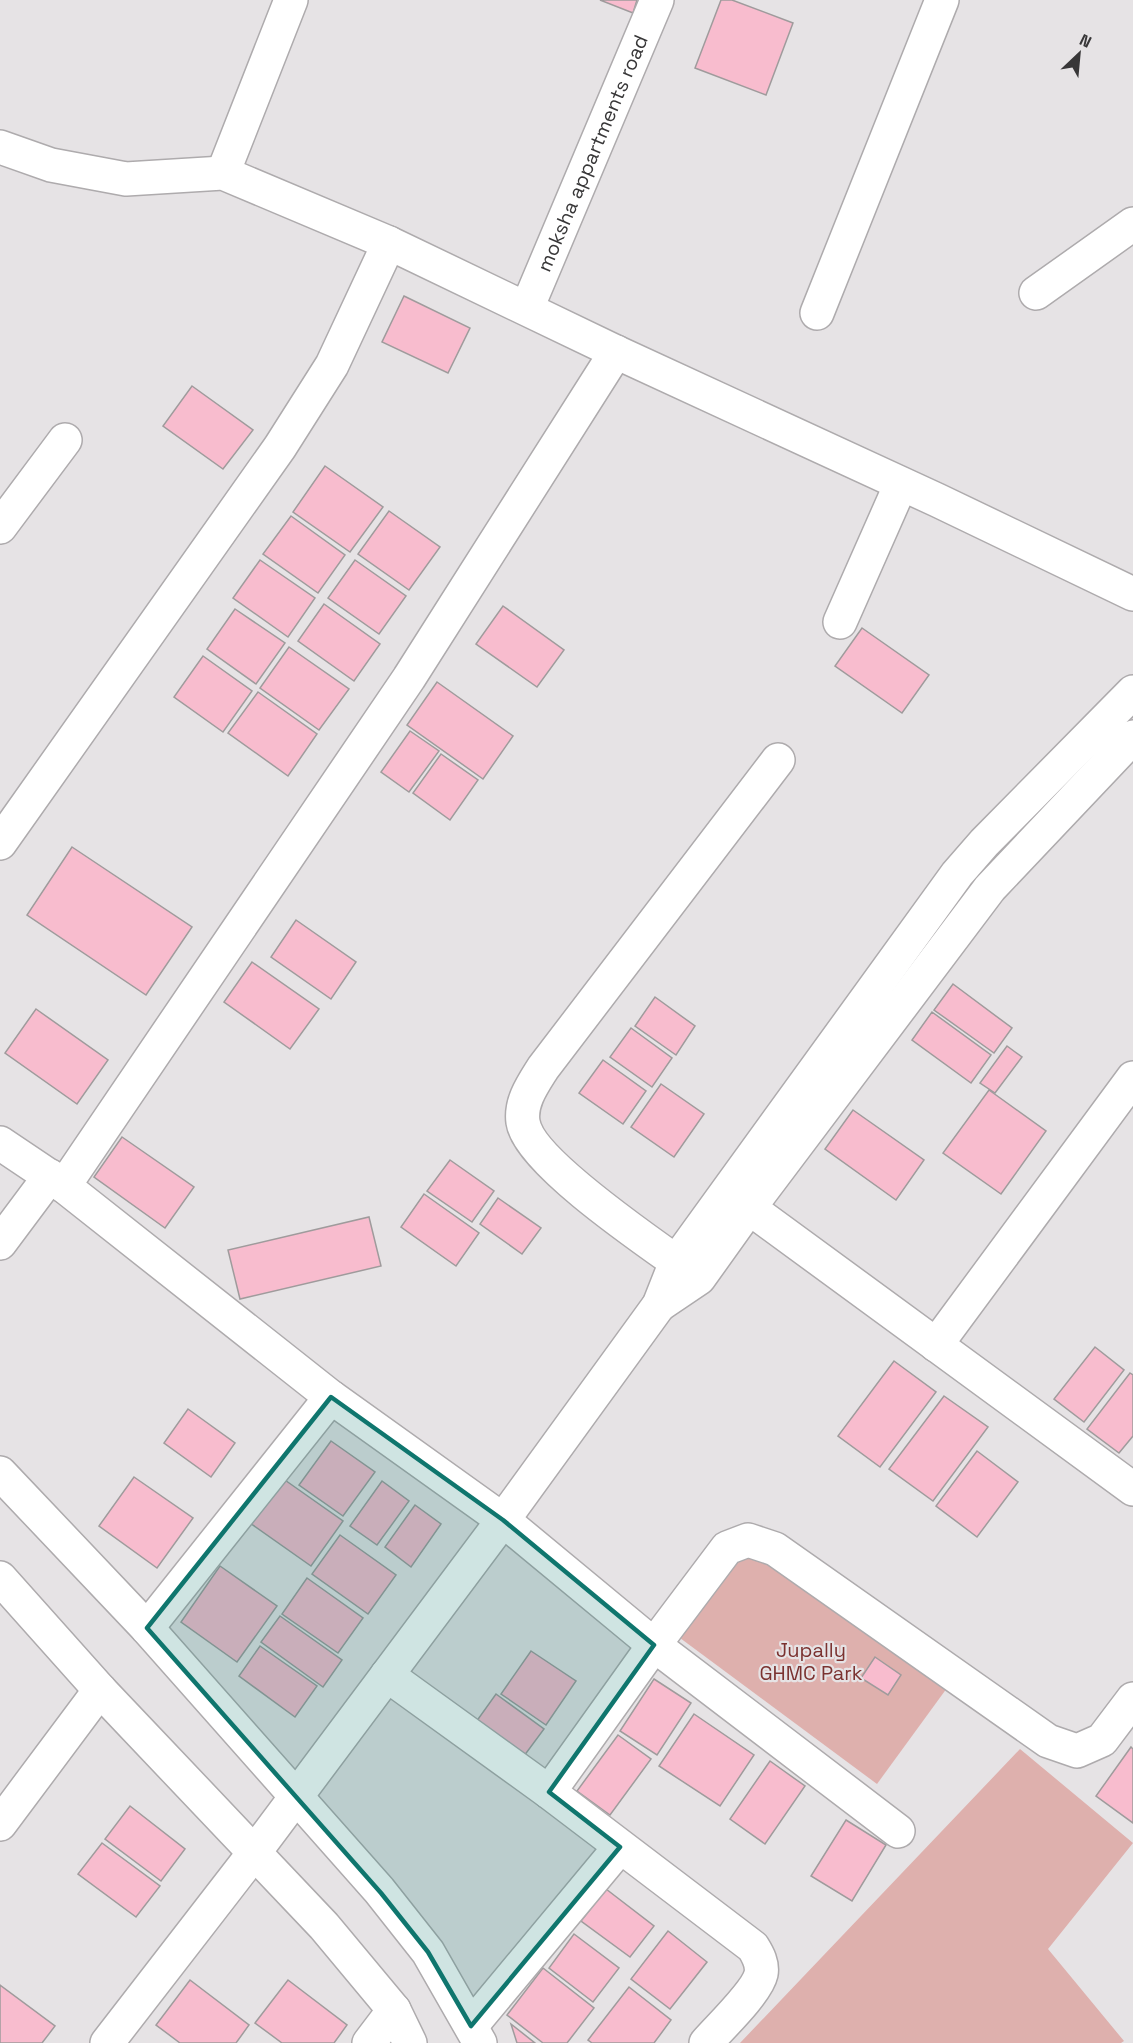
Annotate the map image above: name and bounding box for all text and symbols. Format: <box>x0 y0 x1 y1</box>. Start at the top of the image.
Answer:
north arrow <box>1049 24 1109 84</box>
text: N <box>1076 29 1095 53</box>
street label: moksha appartments road <box>531 31 654 276</box>
park label: Jupally GHMC Park <box>759 1637 863 1686</box>

